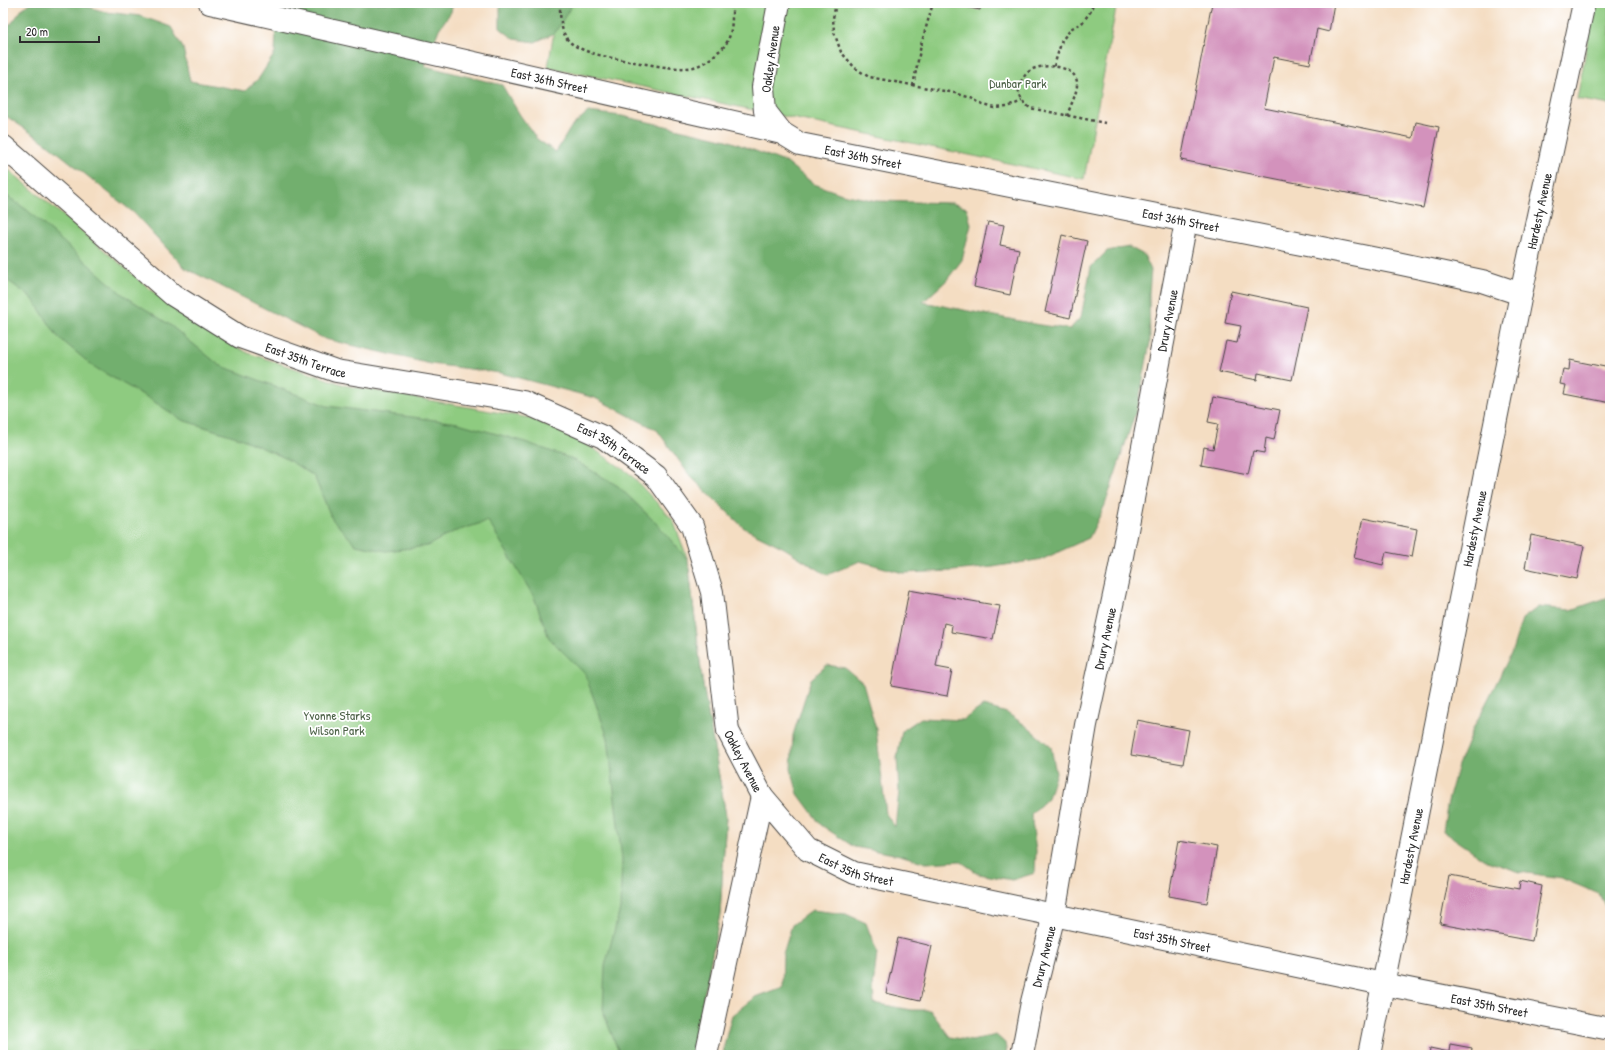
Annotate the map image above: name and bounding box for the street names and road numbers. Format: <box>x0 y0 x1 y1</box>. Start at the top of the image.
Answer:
street label: Oakley Avenue <box>756 24 784 94</box>
street label: East 36th Street <box>509 63 590 98</box>
street label: East 36th Street <box>823 140 903 173</box>
street label: Hardesty Avenue <box>1522 171 1556 251</box>
street label: East 36th Street <box>1141 203 1221 236</box>
street label: Drury Avenue <box>1152 288 1182 353</box>
street label: East 35th Terrace <box>263 338 348 382</box>
street label: East 35th Terrace <box>575 418 654 478</box>
street label: Hardesty Avenue <box>1458 489 1491 568</box>
street label: Drury Avenue <box>1089 606 1120 671</box>
street label: Oakley Avenue <box>720 727 767 795</box>
street label: Hardesty Avenue <box>1394 806 1427 886</box>
street label: East 35th Street <box>816 848 896 890</box>
street label: East 35th Street <box>1132 923 1213 957</box>
street label: Drury Avenue <box>1027 924 1060 989</box>
street label: East 35th Street <box>1449 989 1530 1022</box>

